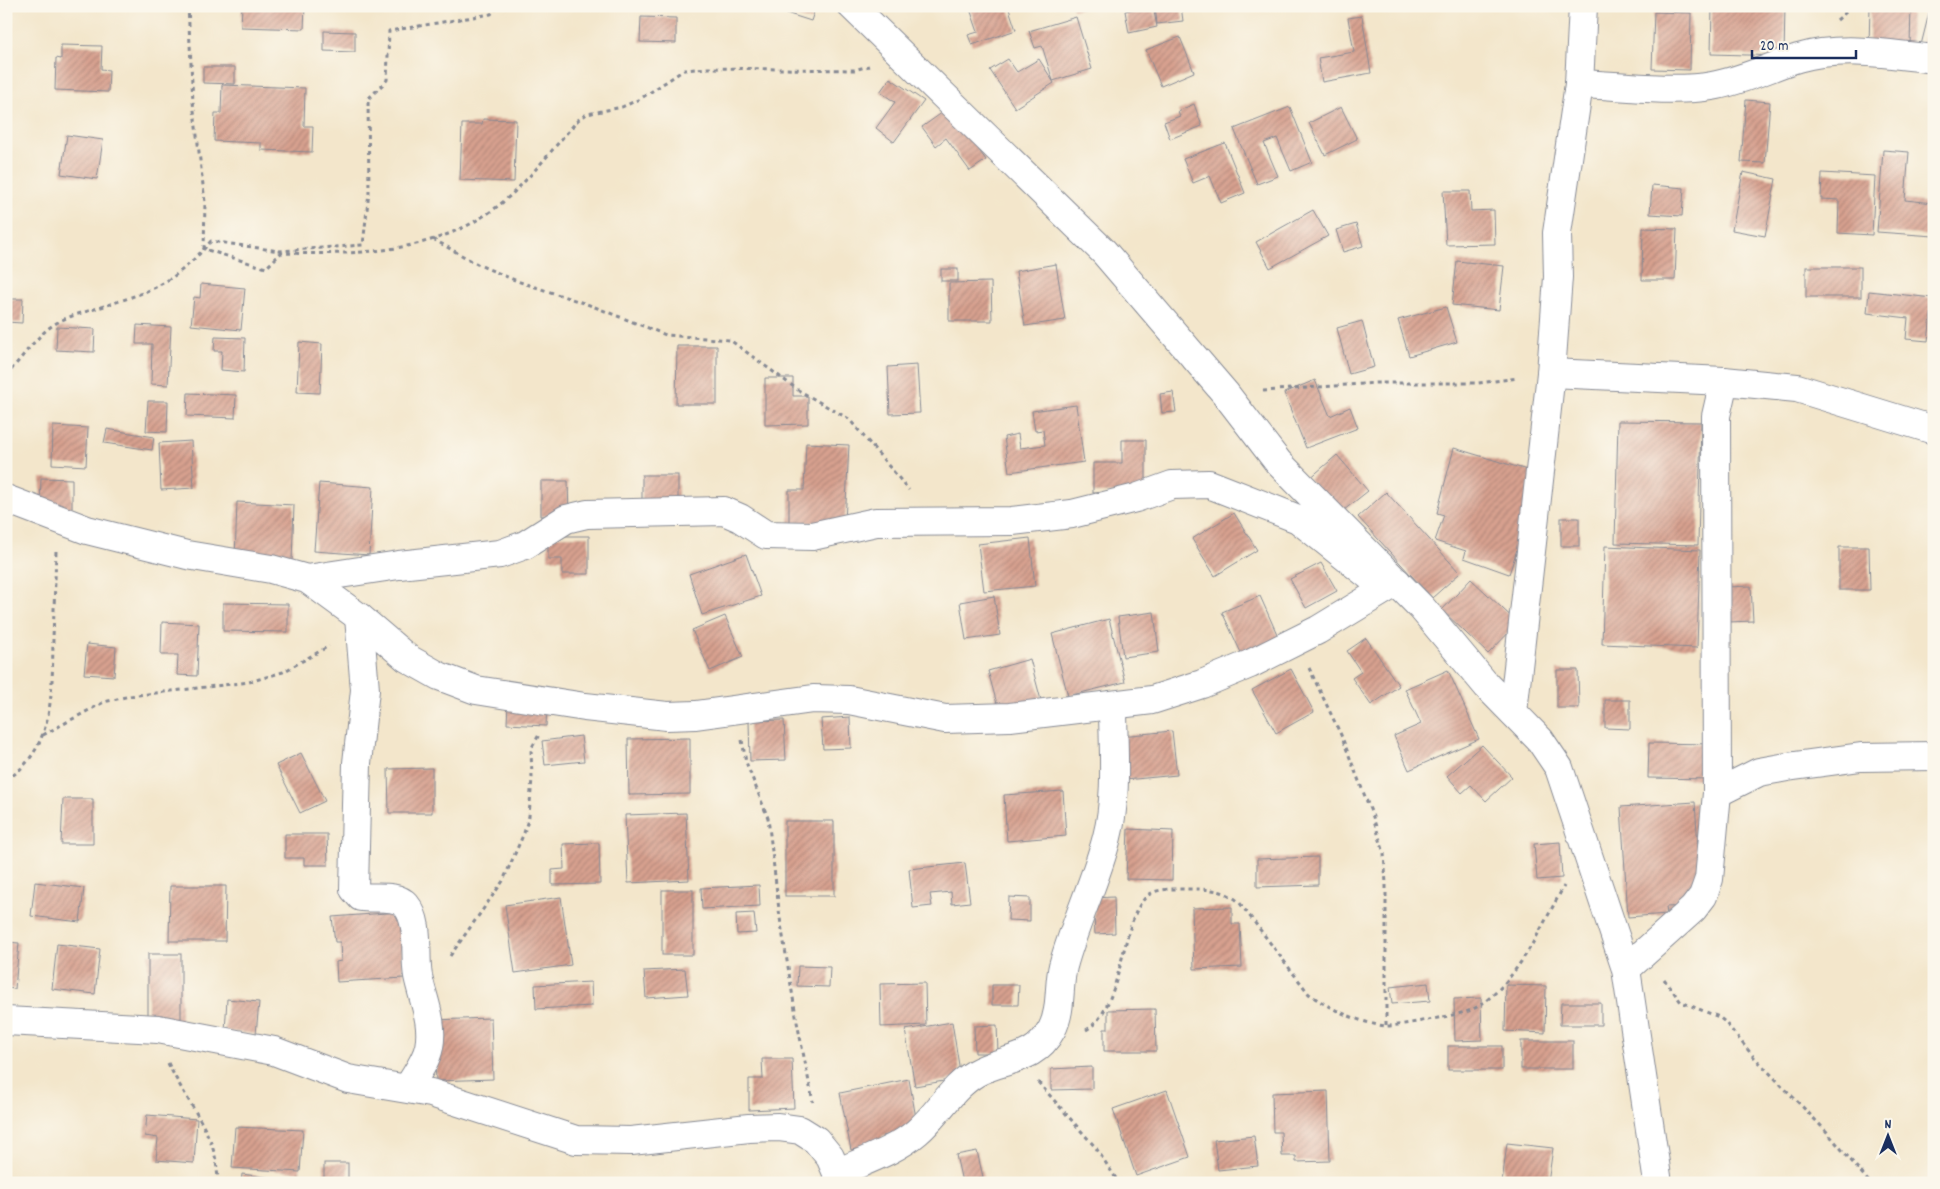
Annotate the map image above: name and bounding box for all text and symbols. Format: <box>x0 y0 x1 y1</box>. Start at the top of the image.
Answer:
scale bar <box>1752 28 1856 60</box>
text: 20 m <box>1760 36 1788 58</box>
north arrow <box>1862 1112 1912 1162</box>
text: N <box>1885 1115 1892 1135</box>

